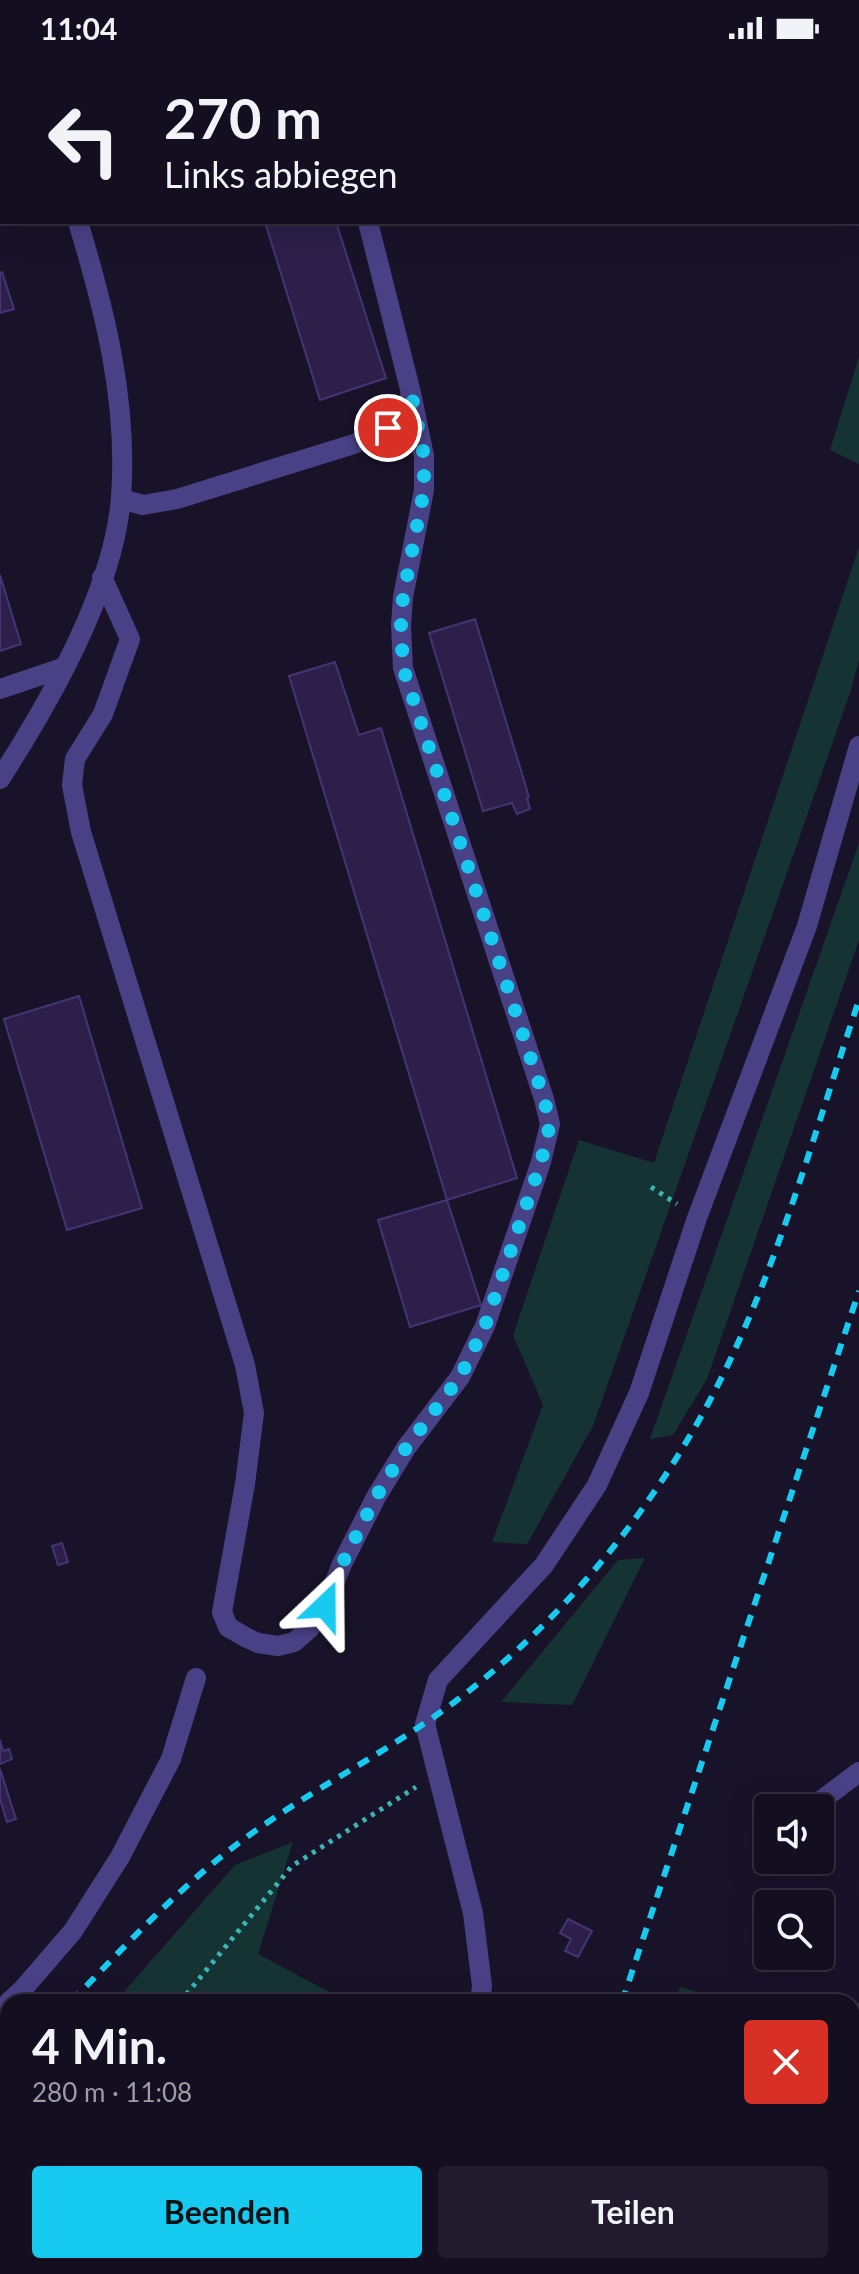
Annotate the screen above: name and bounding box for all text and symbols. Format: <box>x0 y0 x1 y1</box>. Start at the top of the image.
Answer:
text: 11:04 <box>40 10 117 46</box>
text: 270 m <box>164 84 322 151</box>
icon: left <box>32 88 136 192</box>
text: Links abbiegen <box>164 152 398 196</box>
pin <box>354 394 422 462</box>
icon: arrive <box>366 406 410 450</box>
position arrow <box>283 1564 367 1648</box>
map controls <box>754 1794 834 1970</box>
button: sound <box>754 1794 834 1874</box>
button: search <box>754 1890 834 1970</box>
text: 4 Min. <box>32 2017 167 2074</box>
button: close <box>744 2020 828 2104</box>
text: 280 m · 11:08 <box>32 2076 192 2108</box>
button: Beenden <box>32 2166 422 2258</box>
button: Teilen <box>438 2166 828 2258</box>

